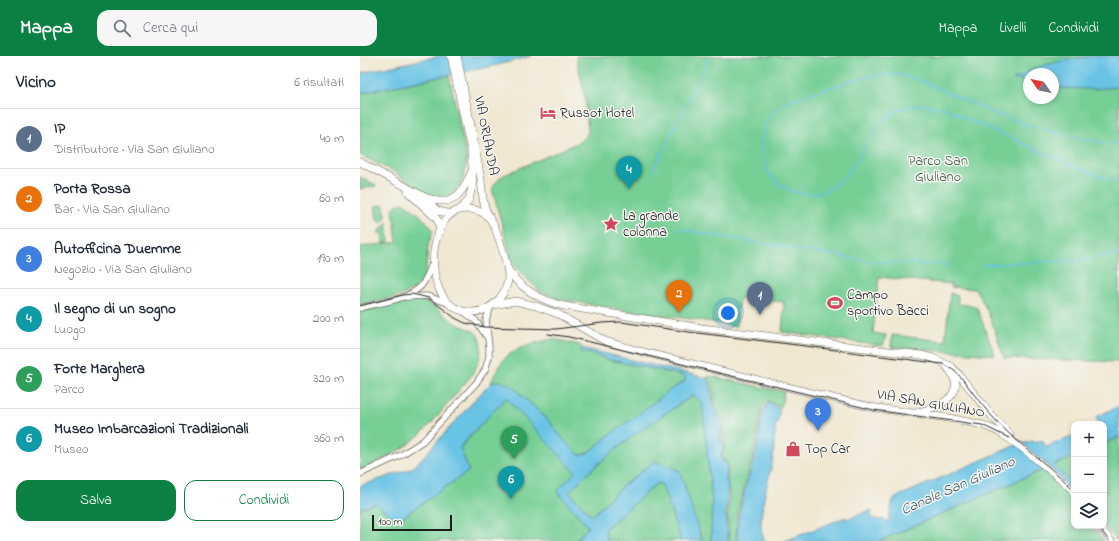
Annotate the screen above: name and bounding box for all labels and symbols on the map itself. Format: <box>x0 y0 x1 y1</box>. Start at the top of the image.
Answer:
north arrow <box>1023 68 1059 104</box>
street label: VIA ORLANDA <box>468 94 504 177</box>
place label: Russot Hotel <box>560 103 634 124</box>
hotel icon: Russot Hotel <box>539 104 557 122</box>
park label: Parco San Giuliano <box>908 151 968 188</box>
pin: 4 <box>616 156 642 189</box>
place label: La grande colonna <box>623 206 679 243</box>
place icon: La grande colonna <box>602 215 620 233</box>
pin: 2 <box>666 280 692 313</box>
pin: 1 <box>747 282 773 315</box>
place label: Campo sportivo Bacci <box>847 285 929 322</box>
sports icon: Campo sportivo Bacci <box>826 294 844 312</box>
your location <box>718 303 738 323</box>
street label: VIA SAN GIULIANO <box>874 384 987 424</box>
pin: 3 <box>805 398 831 431</box>
pin: 5 <box>501 426 527 459</box>
place label: Top Car <box>805 439 851 460</box>
shop icon: Top Car <box>784 440 802 458</box>
water label: Canale San Giuliano <box>897 450 1020 521</box>
pin: 6 <box>498 466 524 499</box>
scale bar <box>372 513 452 532</box>

